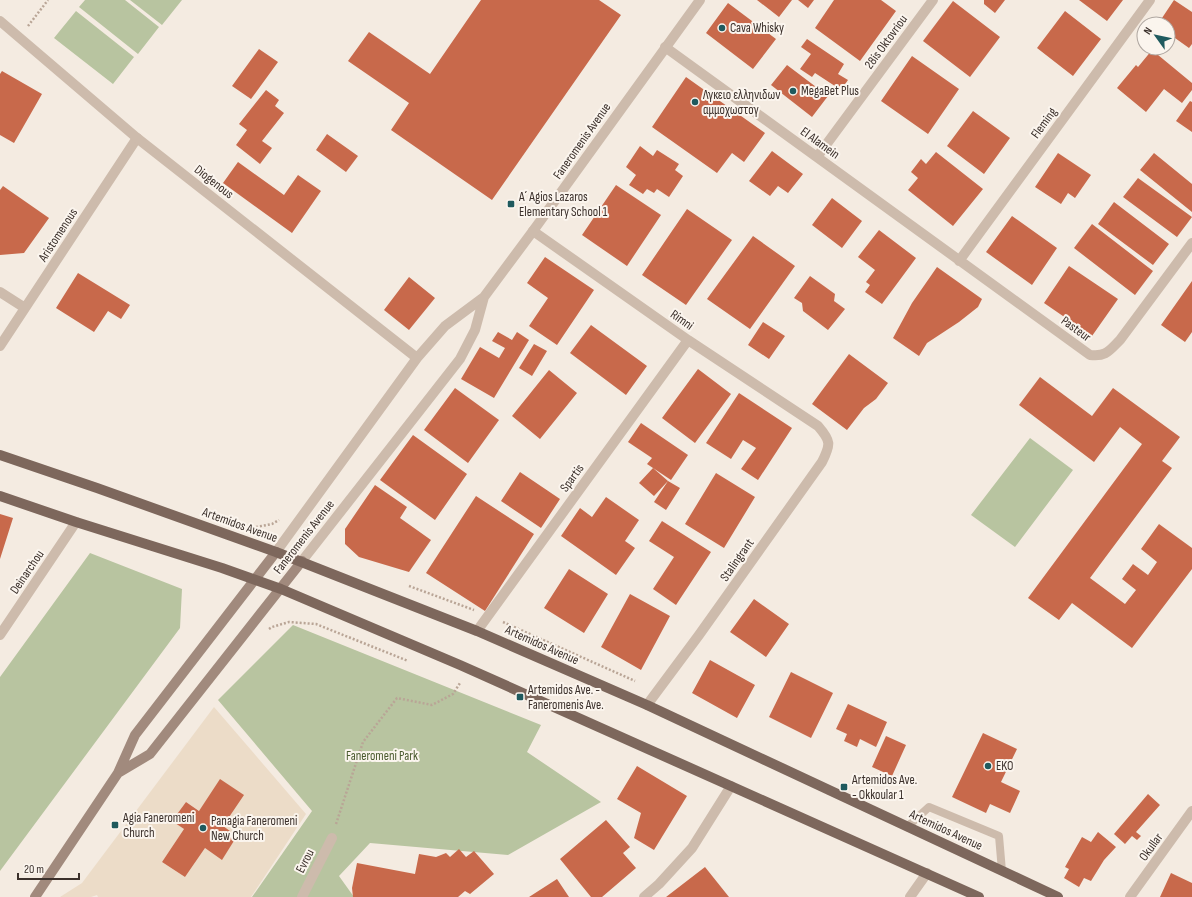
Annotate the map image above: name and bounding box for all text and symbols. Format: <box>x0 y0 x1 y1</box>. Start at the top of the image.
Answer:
street label: 28is Oktovriou <box>861 12 911 72</box>
north arrow <box>1136 16 1176 56</box>
place label: Cava Whisky <box>730 20 784 36</box>
marker: Cava Whisky <box>717 23 727 33</box>
text: N <box>1141 25 1155 37</box>
place label: MegaBet Plus <box>801 83 859 99</box>
marker: MegaBet Plus <box>788 86 798 96</box>
place label: Λγκειο ελληνιδων αμμοχωστογ <box>702 87 780 118</box>
marker: Λγκειο ελληνιδων αμμοχωστογ <box>690 97 700 107</box>
street label: Faneromenis Avenue <box>550 100 614 182</box>
street label: Fleming <box>1028 105 1060 141</box>
street label: El Alamein <box>797 123 843 163</box>
street label: Diogenous <box>191 162 237 203</box>
place label: A´ Agios Lazaros Elementary School 1 <box>518 189 608 220</box>
marker: A´ Agios Lazaros Elementary School 1 <box>506 199 516 209</box>
street label: Aristomenous <box>34 205 81 266</box>
street label: Rimni <box>667 306 697 334</box>
street label: Pasteur <box>1058 313 1094 345</box>
street label: Spartis <box>556 461 588 495</box>
street label: Faneromenis Avenue <box>270 497 338 577</box>
street label: Artemidos Avenue <box>199 504 280 546</box>
street label: Stalingrant <box>717 536 757 584</box>
street label: Deinarchou <box>6 547 48 597</box>
street label: Artemidos Avenue <box>502 621 581 668</box>
place label: Artemidos Ave. - Faneromenis Ave. <box>527 682 604 713</box>
marker: Artemidos Ave. - Faneromenis Ave. <box>515 692 525 702</box>
park label: Faneromeni Park <box>346 748 418 764</box>
place label: EKO <box>996 758 1013 774</box>
marker: EKO <box>983 761 993 771</box>
place label: Artemidos Ave. - Okkoular 1 <box>851 772 917 803</box>
marker: Artemidos Ave. - Okkoular 1 <box>839 782 849 792</box>
street label: Artemidos Avenue <box>906 806 985 854</box>
place label: Agia Faneromeni Church <box>122 810 194 841</box>
place label: Panagia Faneromeni New Church <box>211 813 298 844</box>
marker: Agia Faneromeni Church <box>110 820 120 830</box>
marker: Panagia Faneromeni New Church <box>198 823 208 833</box>
street label: Okullar <box>1136 830 1167 864</box>
street label: Evrou <box>292 846 318 876</box>
scale bar <box>18 855 79 881</box>
text: 20 m <box>24 862 44 877</box>

